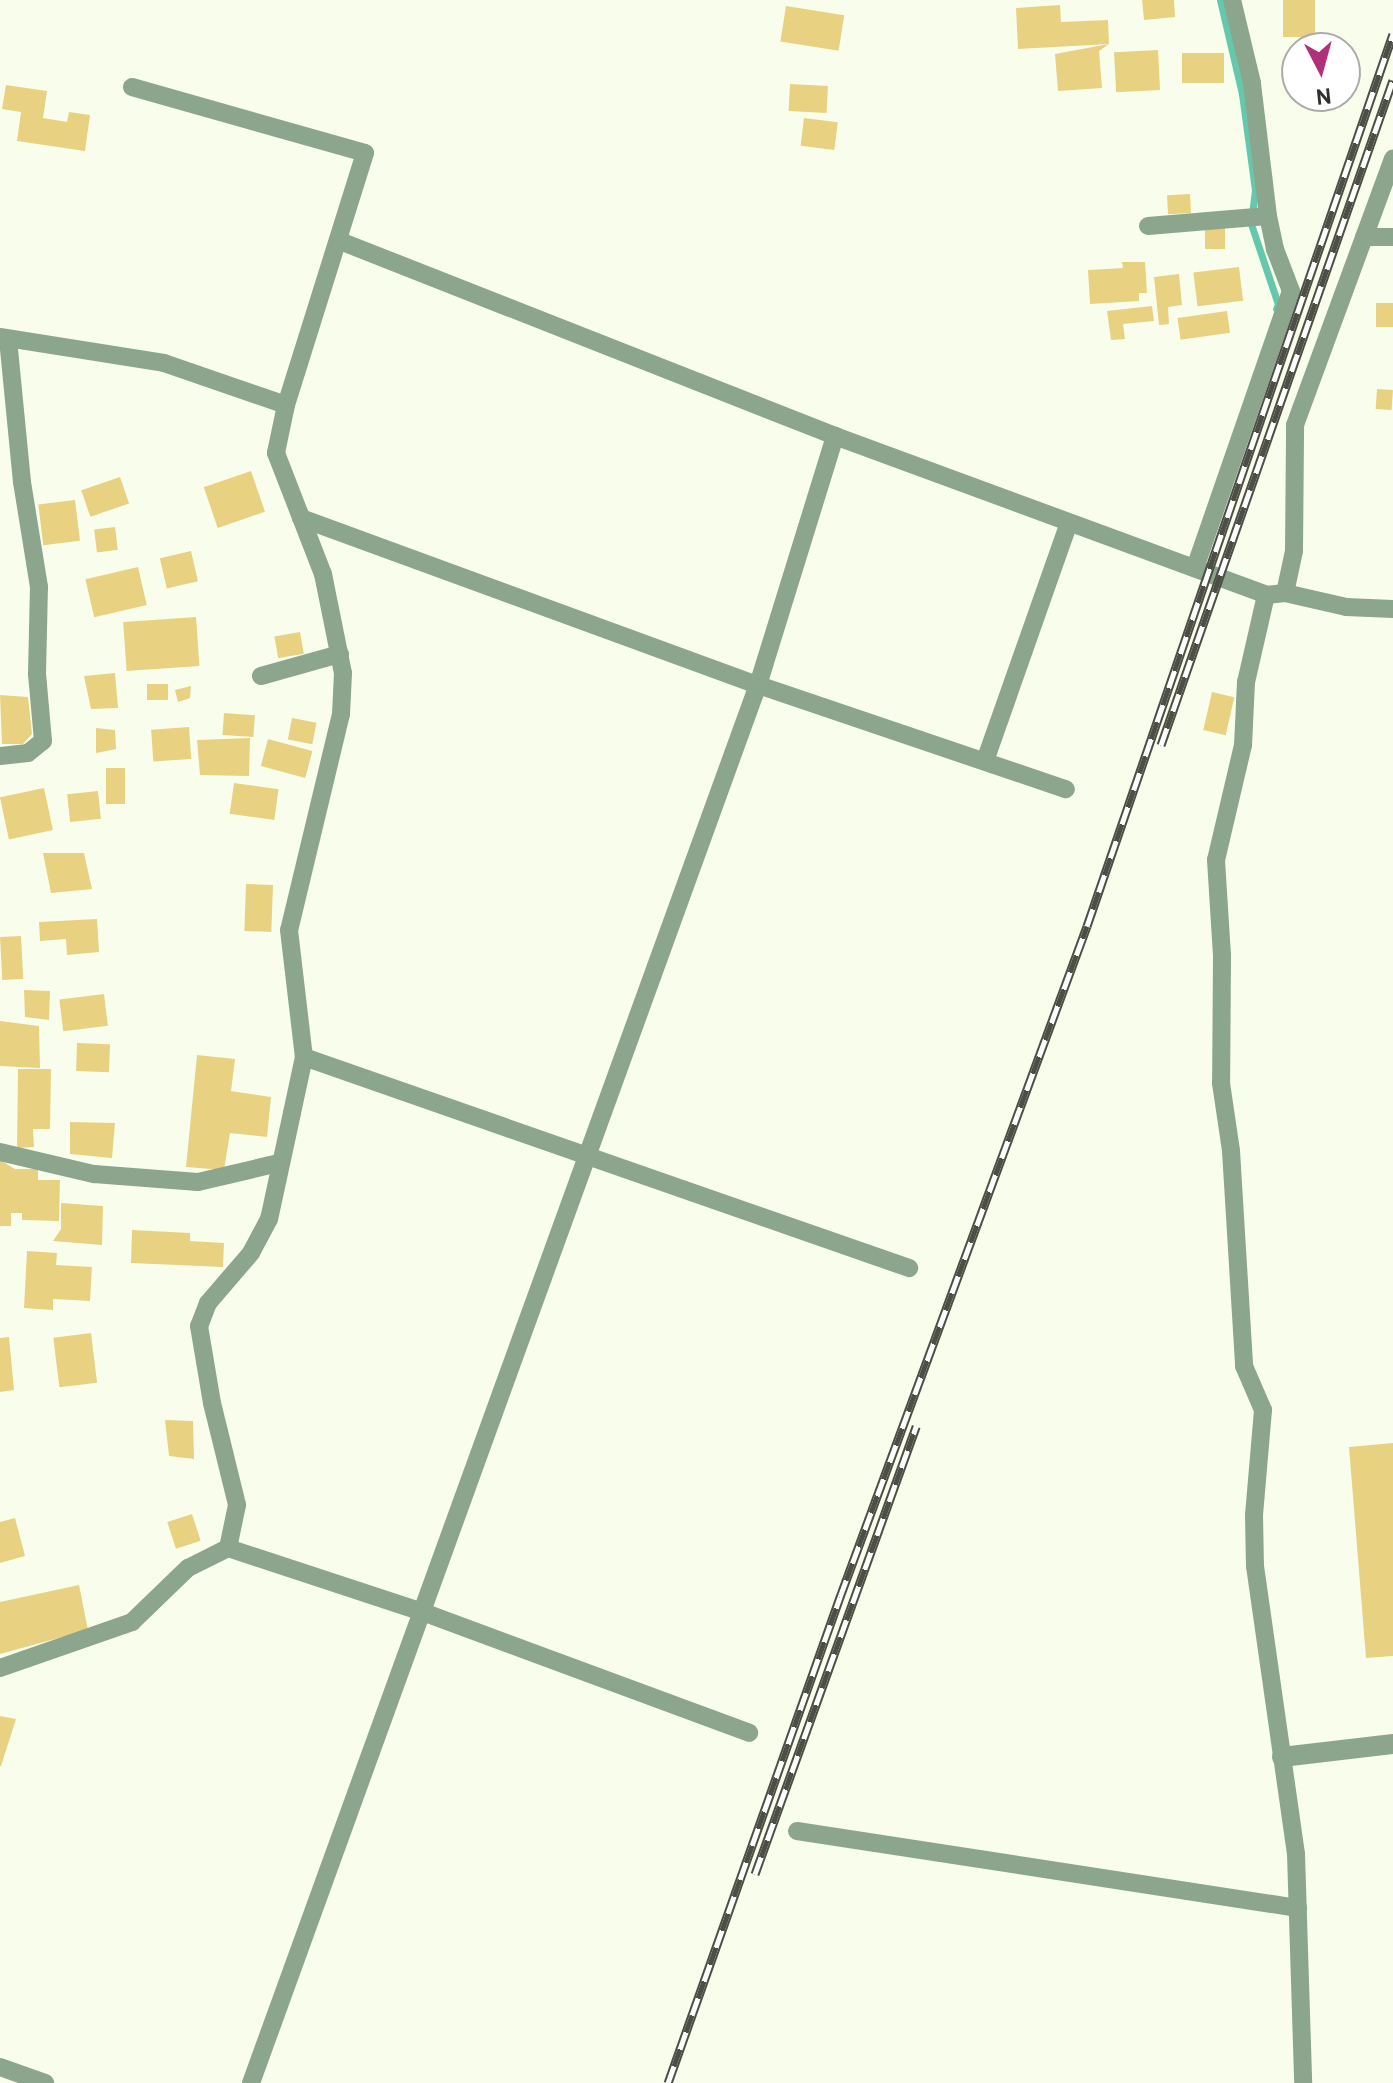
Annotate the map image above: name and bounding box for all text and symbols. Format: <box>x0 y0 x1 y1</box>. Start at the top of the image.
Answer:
north arrow <box>1281 32 1361 112</box>
text: N <box>1314 80 1333 109</box>

